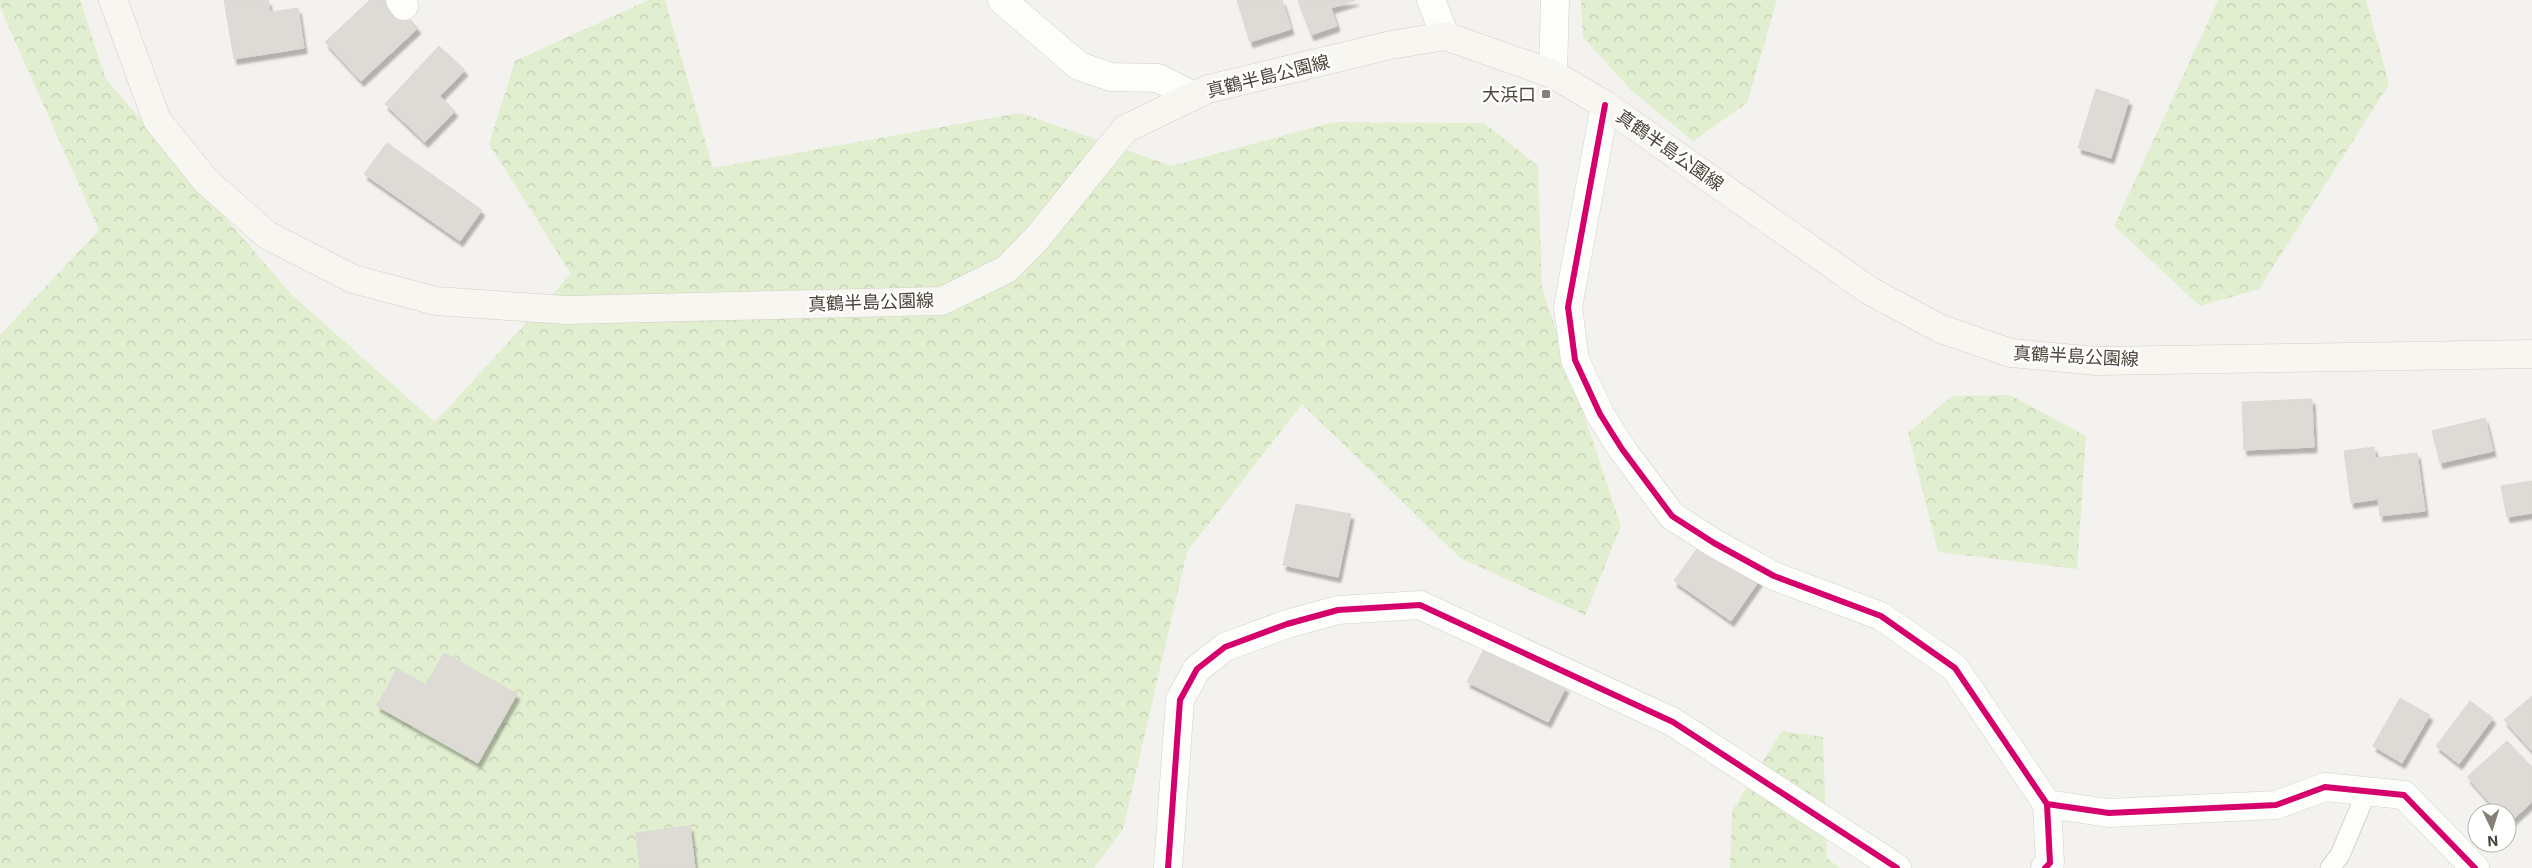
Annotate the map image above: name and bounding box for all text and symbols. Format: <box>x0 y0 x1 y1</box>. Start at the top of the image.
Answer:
street label: 真鶴半島公園線 <box>1204 51 1332 101</box>
place label: 大浜口 <box>1482 84 1536 105</box>
marker: 大浜口 <box>1540 88 1552 100</box>
street label: 真鶴半島公園線 <box>1612 105 1728 195</box>
street label: 真鶴半島公園線 <box>808 289 934 315</box>
street label: 真鶴半島公園線 <box>2013 342 2139 370</box>
north arrow <box>2467 803 2517 853</box>
text: N <box>2487 833 2499 850</box>

